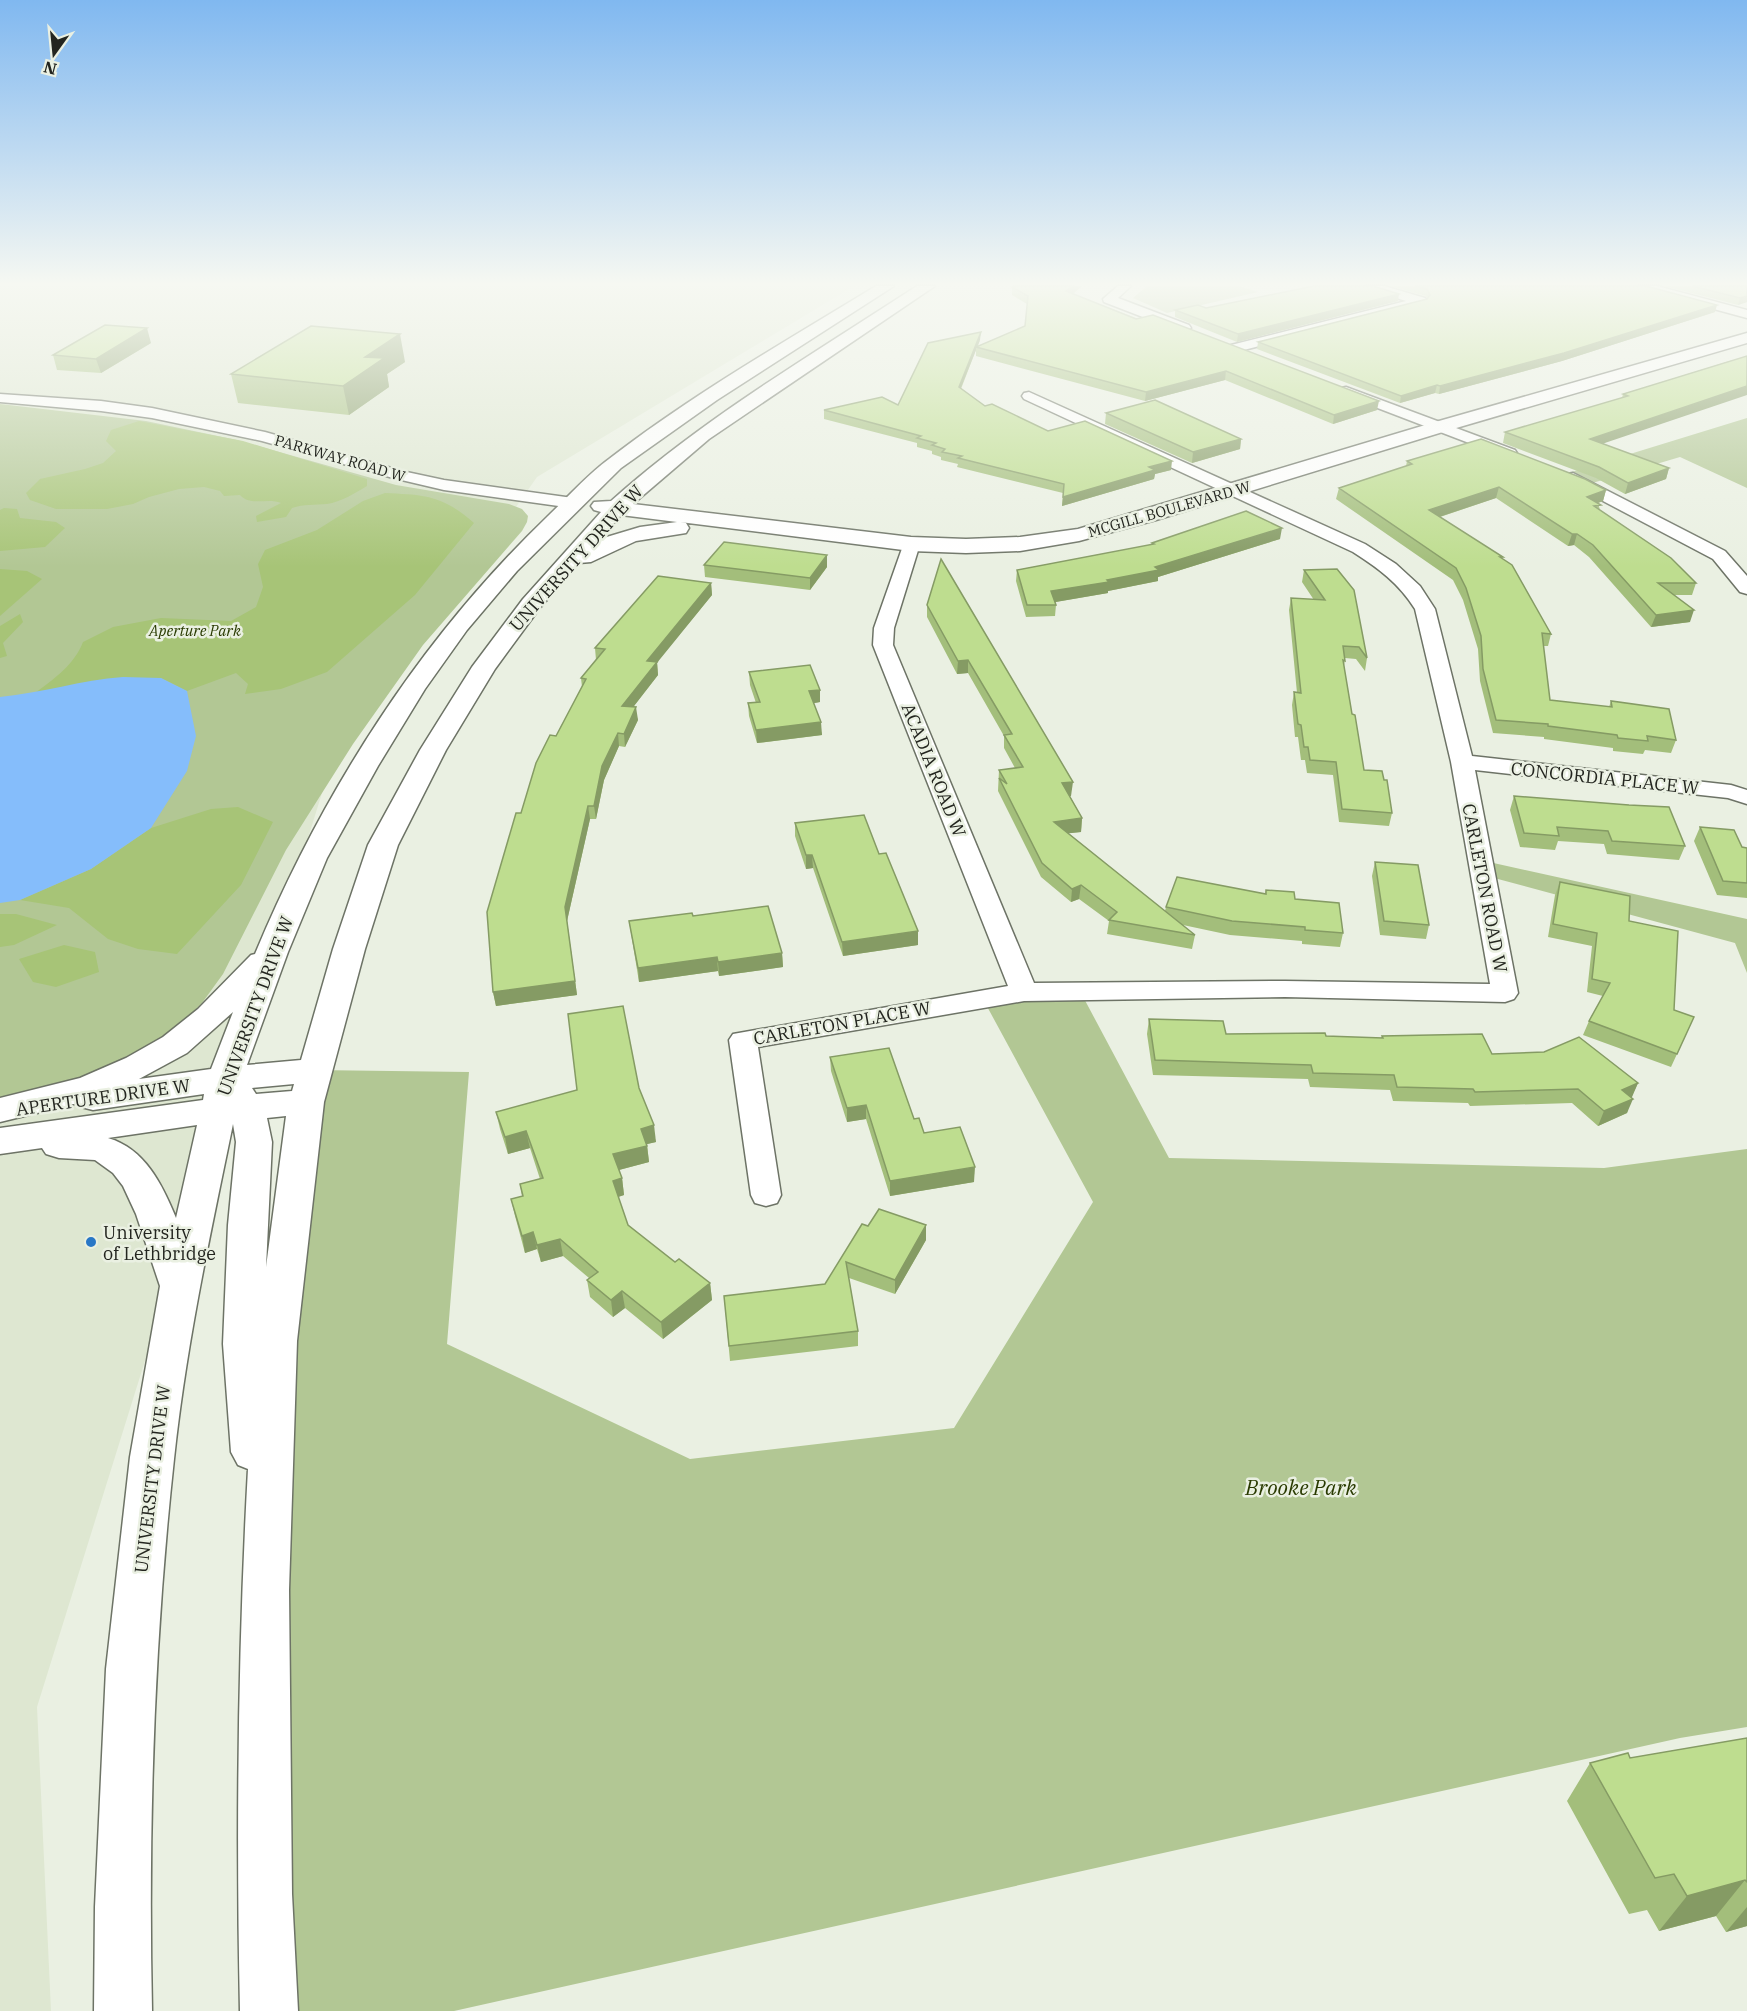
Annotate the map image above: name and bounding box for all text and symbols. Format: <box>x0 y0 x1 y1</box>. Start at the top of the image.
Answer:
north arrow <box>24 24 84 84</box>
text: N <box>41 57 59 80</box>
street label: PARKWAY ROAD W <box>272 430 408 486</box>
street label: MCGILL BOULEVARD W <box>1085 477 1253 541</box>
street label: UNIVERSITY DRIVE W <box>504 479 648 636</box>
park label: Aperture Park <box>148 621 241 640</box>
street label: ACADIA ROAD W <box>897 700 971 841</box>
street label: CONCORDIA PLACE W <box>1510 757 1701 799</box>
street label: CARLETON ROAD W <box>1457 802 1513 975</box>
street label: UNIVERSITY DRIVE W <box>212 912 298 1099</box>
street label: CARLETON PLACE W <box>752 996 933 1050</box>
street label: APERTURE DRIVE W <box>14 1073 192 1121</box>
place label: University of Lethbridge <box>103 1221 216 1265</box>
marker: University of Lethbridge <box>84 1235 98 1249</box>
street label: UNIVERSITY DRIVE W <box>129 1383 175 1574</box>
park label: Brooke Park <box>1244 1473 1358 1501</box>

